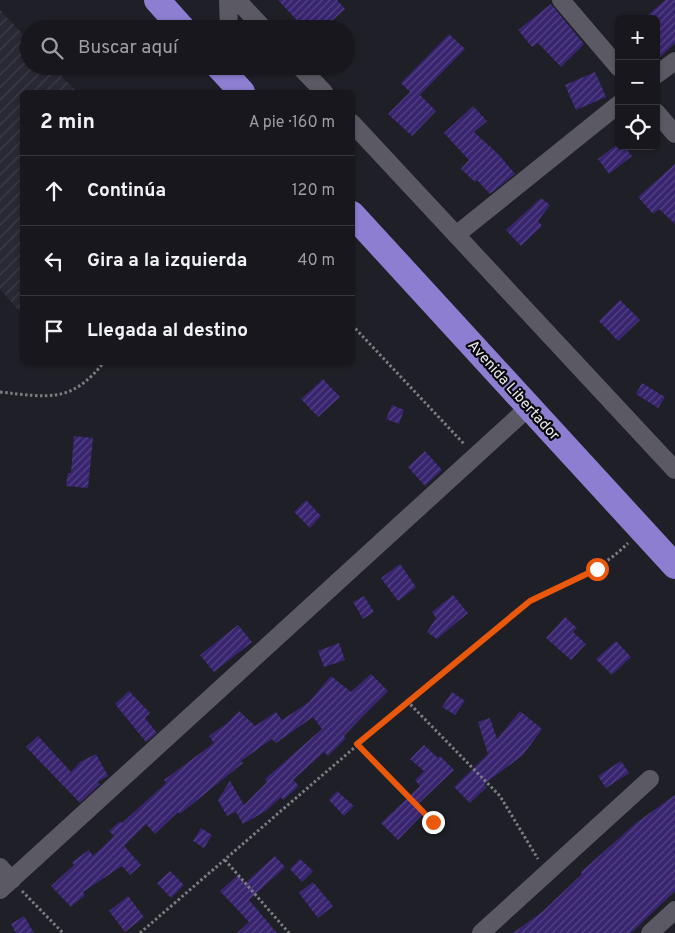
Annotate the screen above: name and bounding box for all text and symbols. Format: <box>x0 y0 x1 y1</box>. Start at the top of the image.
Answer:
map controls <box>615 15 660 150</box>
button: + <box>615 15 660 60</box>
search box <box>20 20 355 75</box>
icon: search <box>38 34 66 62</box>
text: Buscar aquí <box>78 36 178 60</box>
button: − <box>615 60 660 105</box>
button: locate <box>615 105 660 150</box>
text: 2 min <box>40 109 95 136</box>
text: A pie · 160 m <box>249 113 335 133</box>
icon: ahead <box>40 177 68 205</box>
text: Continúa <box>87 179 166 203</box>
text: 120 m <box>292 181 335 201</box>
icon: left <box>40 247 68 275</box>
text: Gira a la izquierda <box>87 249 247 273</box>
text: 40 m <box>297 251 335 271</box>
icon: arrive <box>40 317 68 345</box>
text: Llegada al destino <box>87 319 248 343</box>
street label: Avenida Libertador <box>463 337 563 445</box>
route start <box>586 558 609 581</box>
route end <box>422 811 445 834</box>

